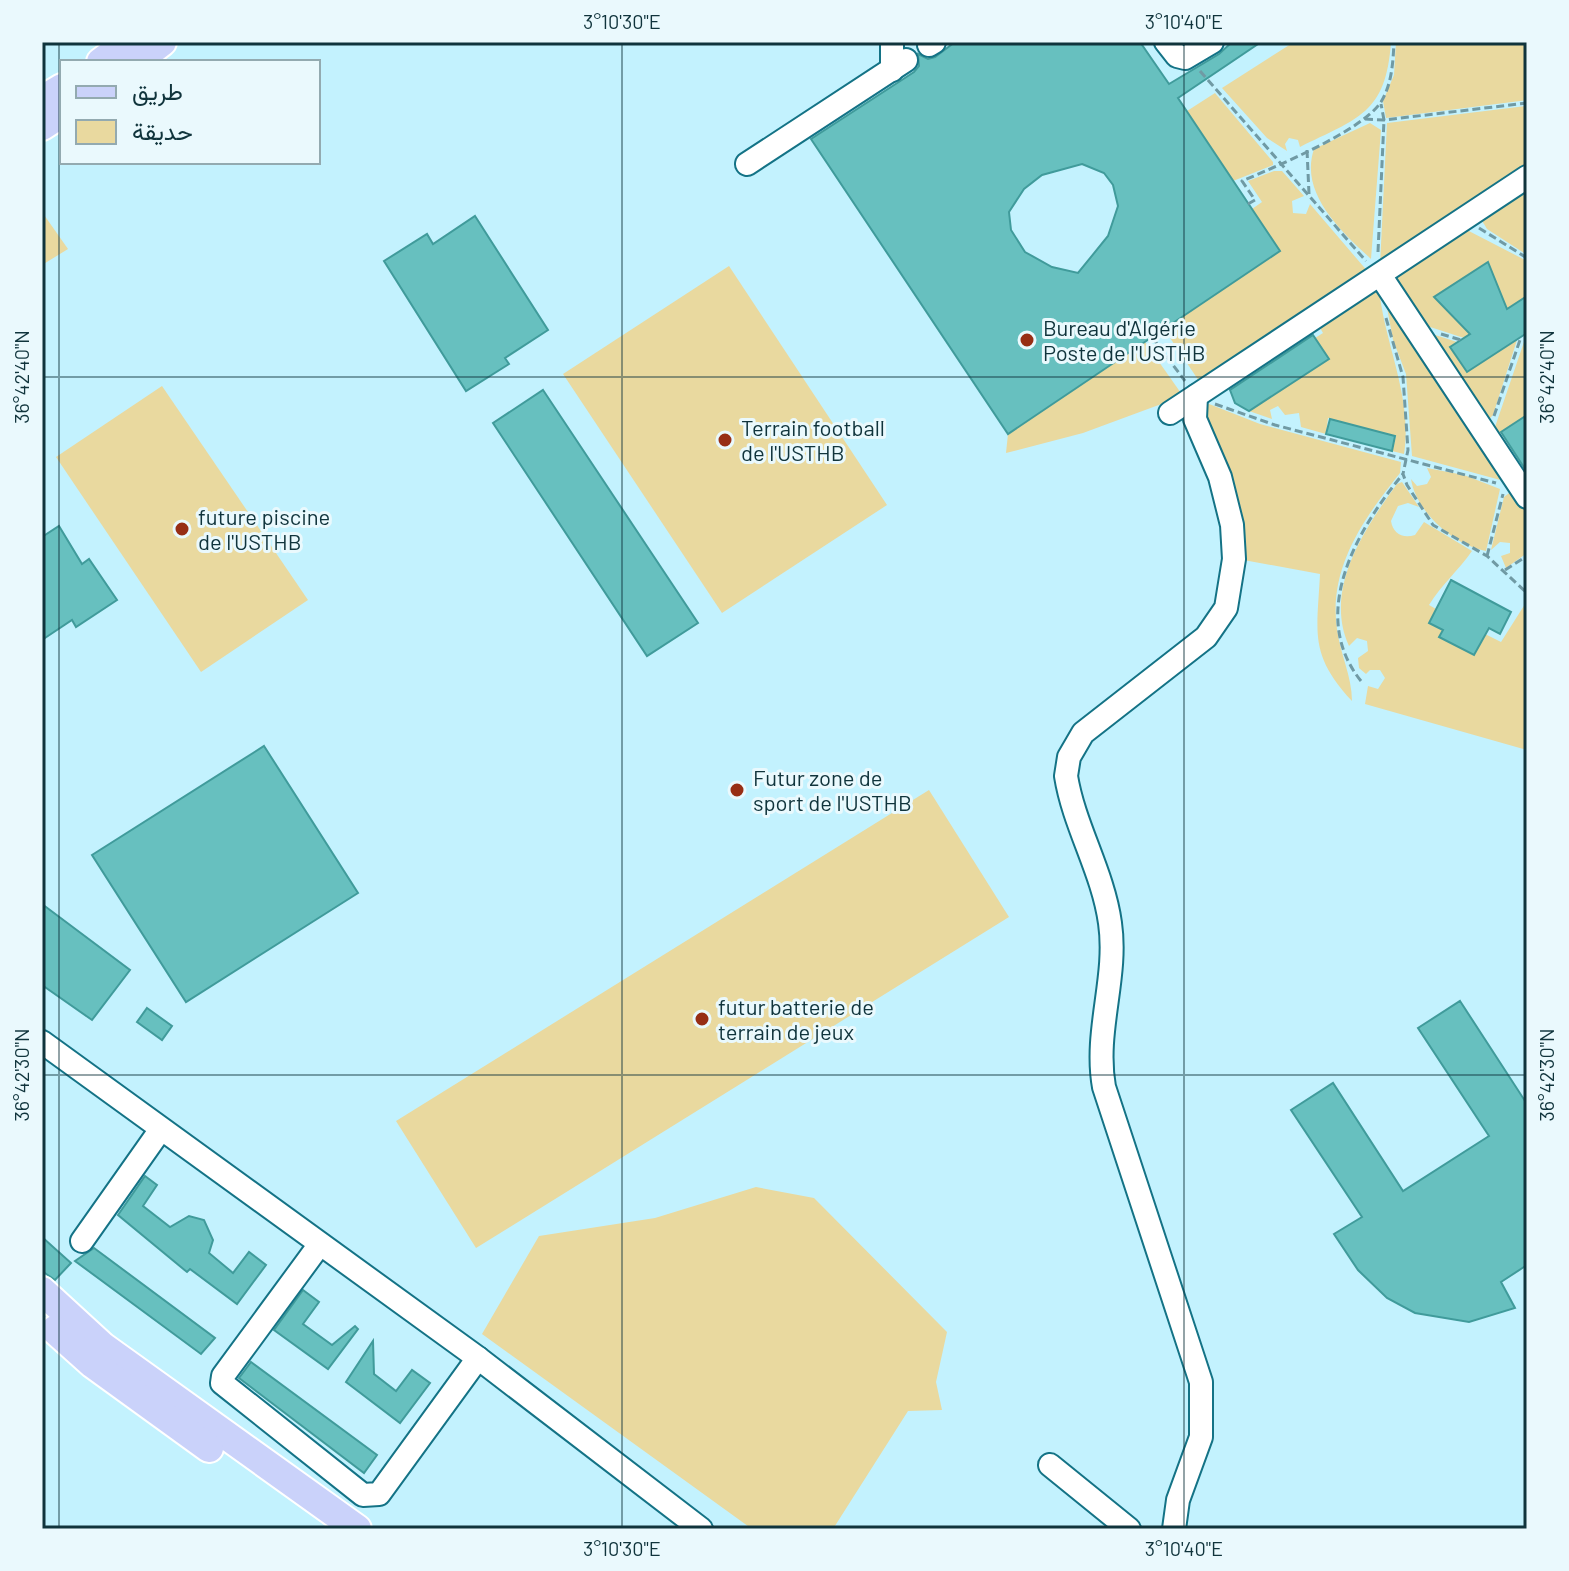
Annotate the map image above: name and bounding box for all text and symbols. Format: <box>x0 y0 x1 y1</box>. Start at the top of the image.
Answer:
text: 3°10'30"E <box>583 9 661 33</box>
text: 3°10'40"E <box>1145 9 1223 33</box>
legend <box>60 60 320 164</box>
text: طريق <box>132 76 183 107</box>
text: حديقة <box>132 116 193 146</box>
place label: Bureau d'Algérie Poste de l'USTHB <box>1043 314 1205 365</box>
text: 36°42'40"N <box>9 330 33 424</box>
text: 36°42'40"N <box>1534 330 1558 424</box>
marker: Bureau d'Algérie Poste de l'USTHB <box>1018 331 1036 349</box>
place label: Terrain football de l'USTHB <box>741 414 885 465</box>
marker: Terrain football de l'USTHB <box>716 431 734 449</box>
place label: future piscine de l'USTHB <box>198 503 330 554</box>
marker: future piscine de l'USTHB <box>173 520 191 538</box>
place label: Futur zone de sport de l'USTHB <box>753 764 912 815</box>
marker: Futur zone de sport de l'USTHB <box>728 781 746 799</box>
place label: futur batterie de terrain de jeux <box>718 993 874 1044</box>
marker: futur batterie de terrain de jeux <box>693 1010 711 1028</box>
text: 36°42'30"N <box>9 1029 33 1121</box>
text: 36°42'30"N <box>1534 1029 1558 1121</box>
text: 3°10'30"E <box>583 1536 661 1560</box>
text: 3°10'40"E <box>1145 1536 1223 1560</box>

